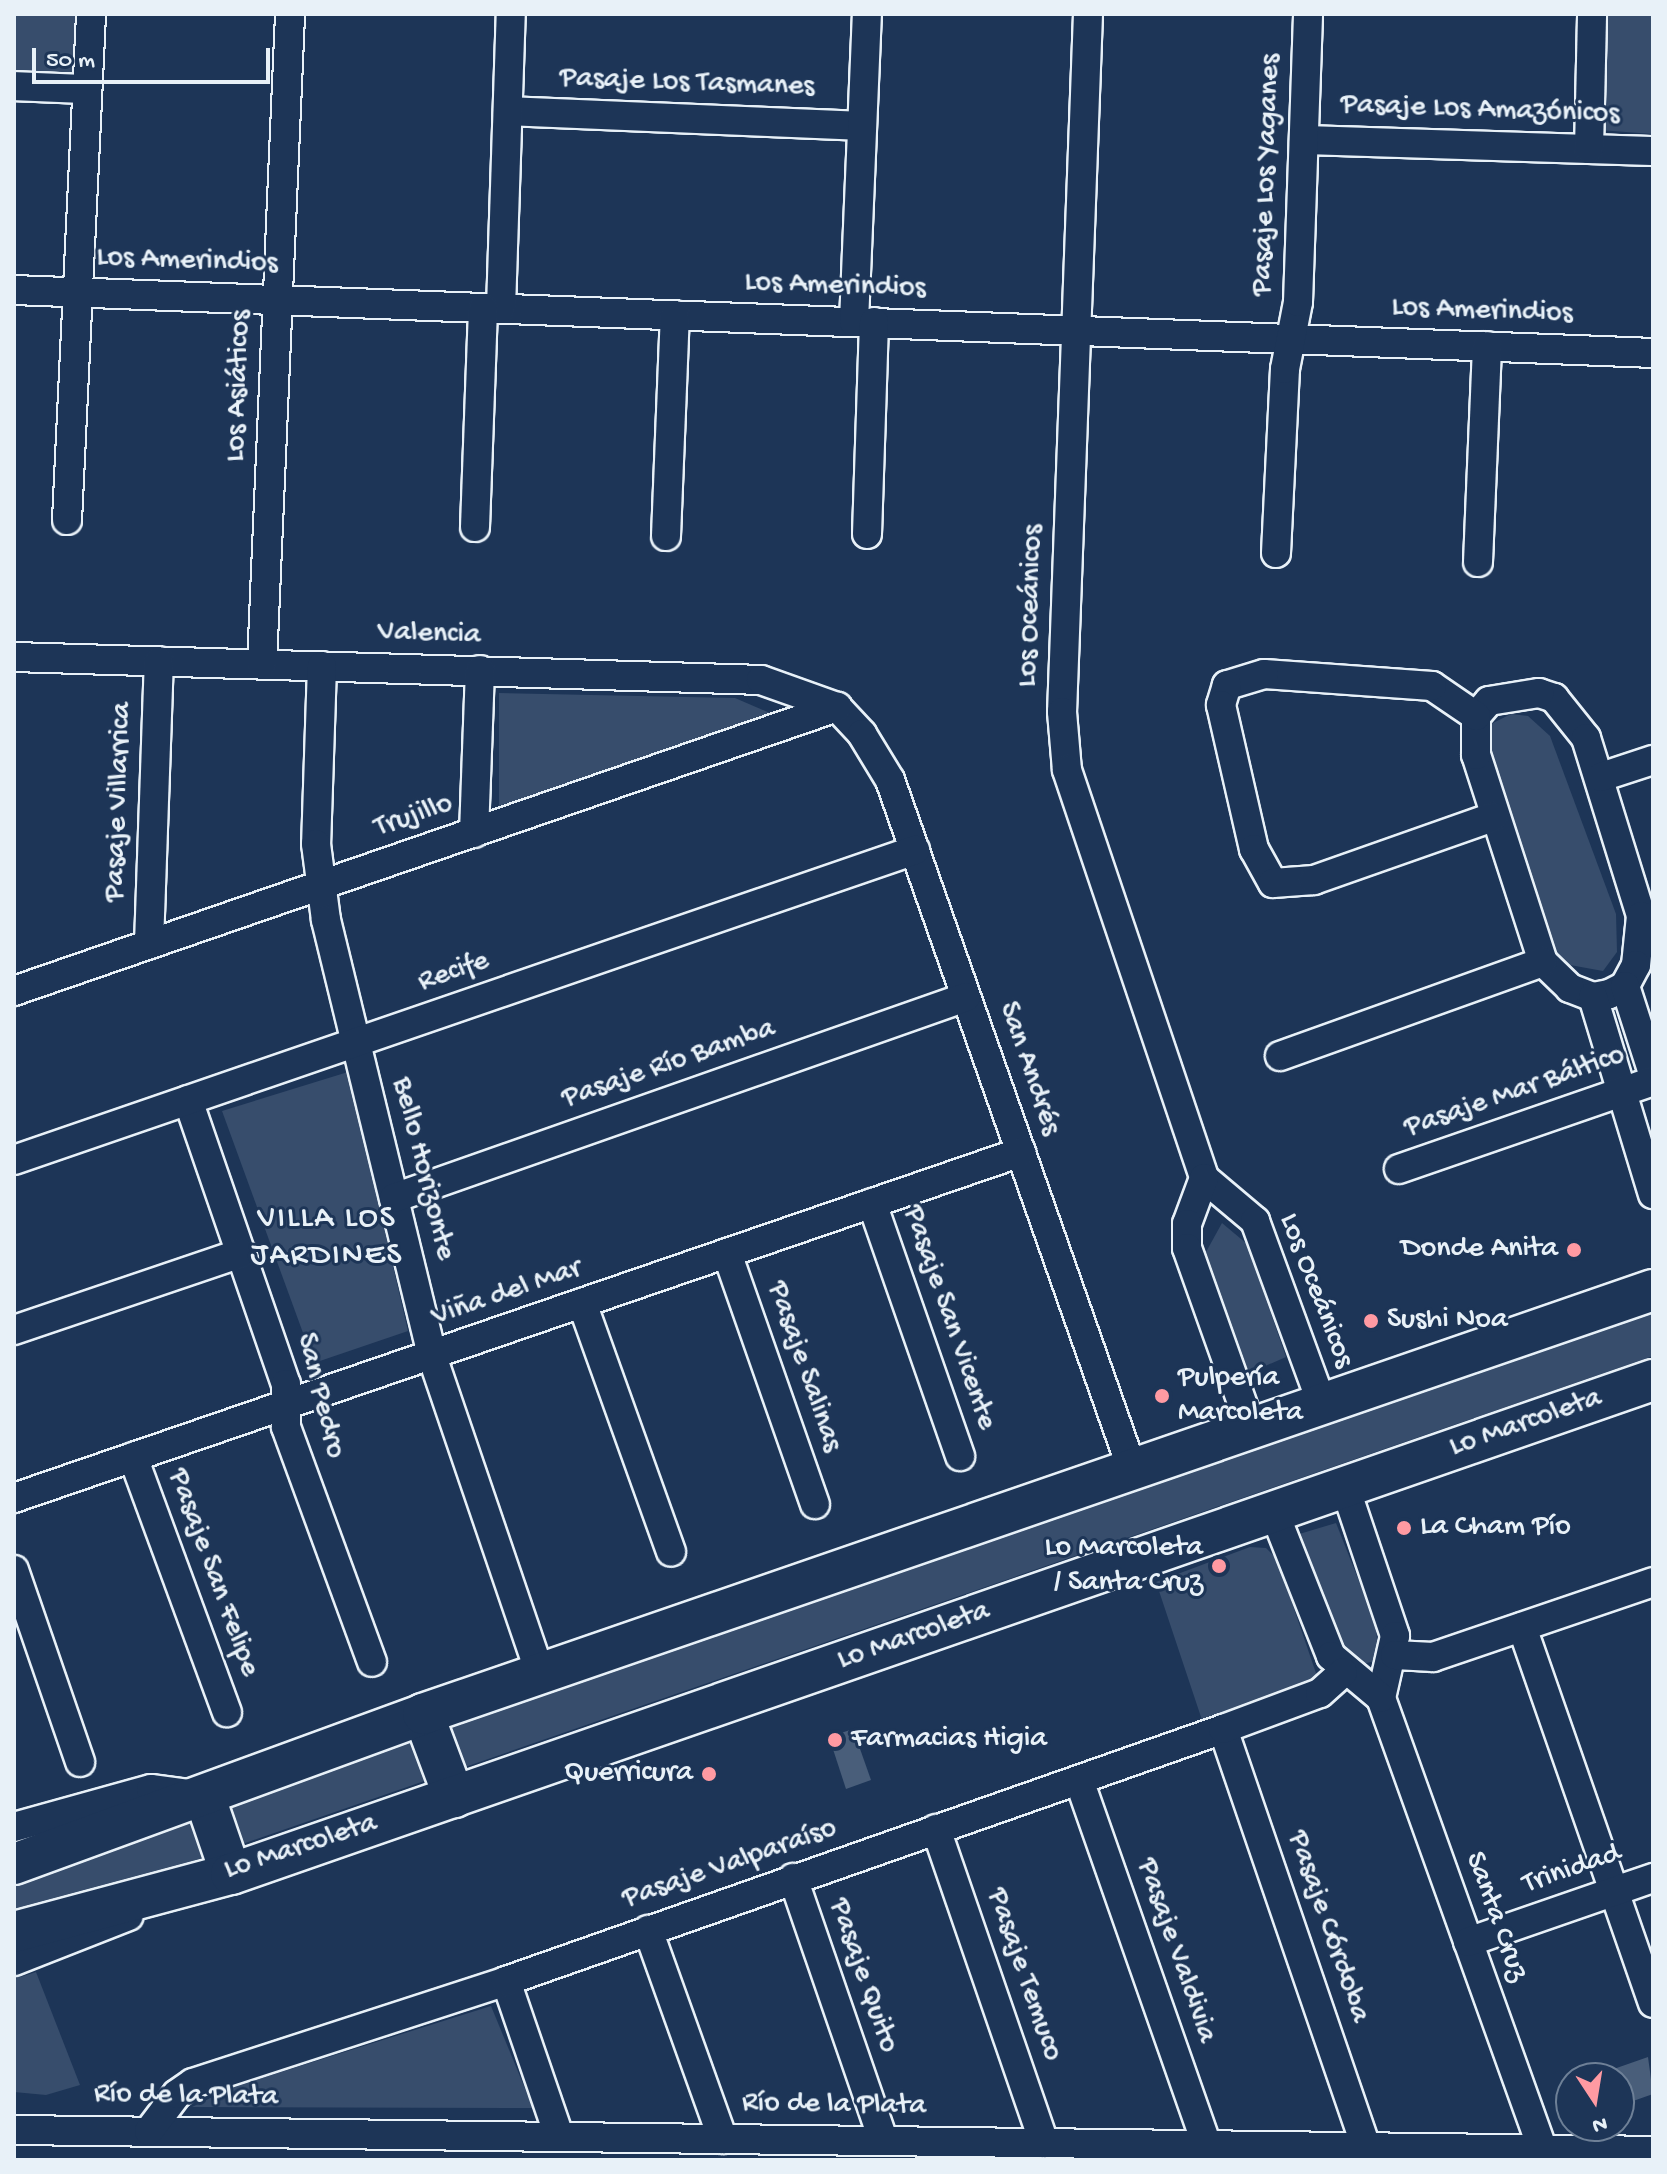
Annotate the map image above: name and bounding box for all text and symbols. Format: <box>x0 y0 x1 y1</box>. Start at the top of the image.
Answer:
scale bar <box>36 32 274 82</box>
text: 50 m <box>46 47 95 76</box>
street label: Pasaje Los Yaganes <box>1246 53 1290 297</box>
street label: Pasaje Los Tasmanes <box>559 62 815 106</box>
street label: Pasaje Los Amazónicos <box>1340 88 1620 134</box>
street label: Los Amerindios <box>96 241 278 283</box>
street label: Los Amerindios <box>744 266 926 308</box>
street label: Los Amerindios <box>1391 291 1573 333</box>
street label: Los Asiáticos <box>219 309 261 463</box>
street label: Los Oceánicos <box>1011 524 1053 688</box>
street label: Valencia <box>377 615 481 655</box>
street label: Pasaje Villarrica <box>99 701 141 903</box>
street label: Trujillo <box>370 787 458 847</box>
street label: Recife <box>414 944 494 1002</box>
street label: San Andrés <box>988 998 1068 1140</box>
street label: Pasaje Río Bamba <box>558 1012 780 1118</box>
street label: Pasaje Mar Báltico <box>1400 1038 1630 1148</box>
street label: Bello Horizonte <box>382 1074 462 1264</box>
district label: VILLA LOS JARDINES <box>251 1201 403 1276</box>
street label: Pasaje San Vicente <box>893 1201 1003 1435</box>
street label: Los Oceánicos <box>1269 1209 1361 1373</box>
place label: Donde Anita <box>1401 1232 1558 1268</box>
marker: Donde Anita <box>1565 1241 1583 1259</box>
street label: Viña del Mar <box>427 1252 587 1336</box>
street label: Pasaje Salinas <box>757 1277 849 1457</box>
place label: Sushi Noa <box>1387 1303 1508 1339</box>
marker: Sushi Noa <box>1362 1312 1380 1330</box>
street label: San Pedro <box>286 1330 352 1462</box>
place label: Pulpería Marcoleta <box>1178 1361 1303 1432</box>
street label: Lo Marcoleta <box>1445 1381 1607 1467</box>
marker: Pulpería Marcoleta <box>1153 1387 1171 1405</box>
street label: Pasaje San Felipe <box>158 1464 266 1682</box>
place label: La Cham Pío <box>1420 1510 1571 1546</box>
marker: La Cham Pío <box>1395 1519 1413 1537</box>
place label: Lo Marcoleta / Santa Cruz <box>1044 1531 1203 1602</box>
marker: Lo Marcoleta / Santa Cruz <box>1210 1557 1228 1575</box>
street label: Lo Marcoleta <box>833 1594 995 1680</box>
place label: Farmacias Higia <box>851 1722 1047 1758</box>
marker: Farmacias Higia <box>826 1731 844 1749</box>
place label: Querricura <box>564 1756 693 1792</box>
marker: Querricura <box>700 1765 718 1783</box>
street label: Lo Marcoleta <box>220 1806 382 1890</box>
street label: Pasaje Valparaíso <box>618 1812 842 1918</box>
street label: Pasaje Córdoba <box>1277 1826 1377 2028</box>
street label: Trinidad <box>1518 1837 1626 1903</box>
street label: Santa Cruz <box>1455 1847 1535 1987</box>
street label: Pasaje Valdivia <box>1127 1854 1223 2048</box>
street label: Pasaje Temuco <box>977 1884 1069 2066</box>
street label: Pasaje Quito <box>819 1894 905 2058</box>
north arrow <box>1555 2062 1635 2142</box>
street label: Río de la Plata <box>94 2077 278 2117</box>
street label: Río de la Plata <box>742 2086 926 2126</box>
text: N <box>1590 2109 1609 2138</box>

